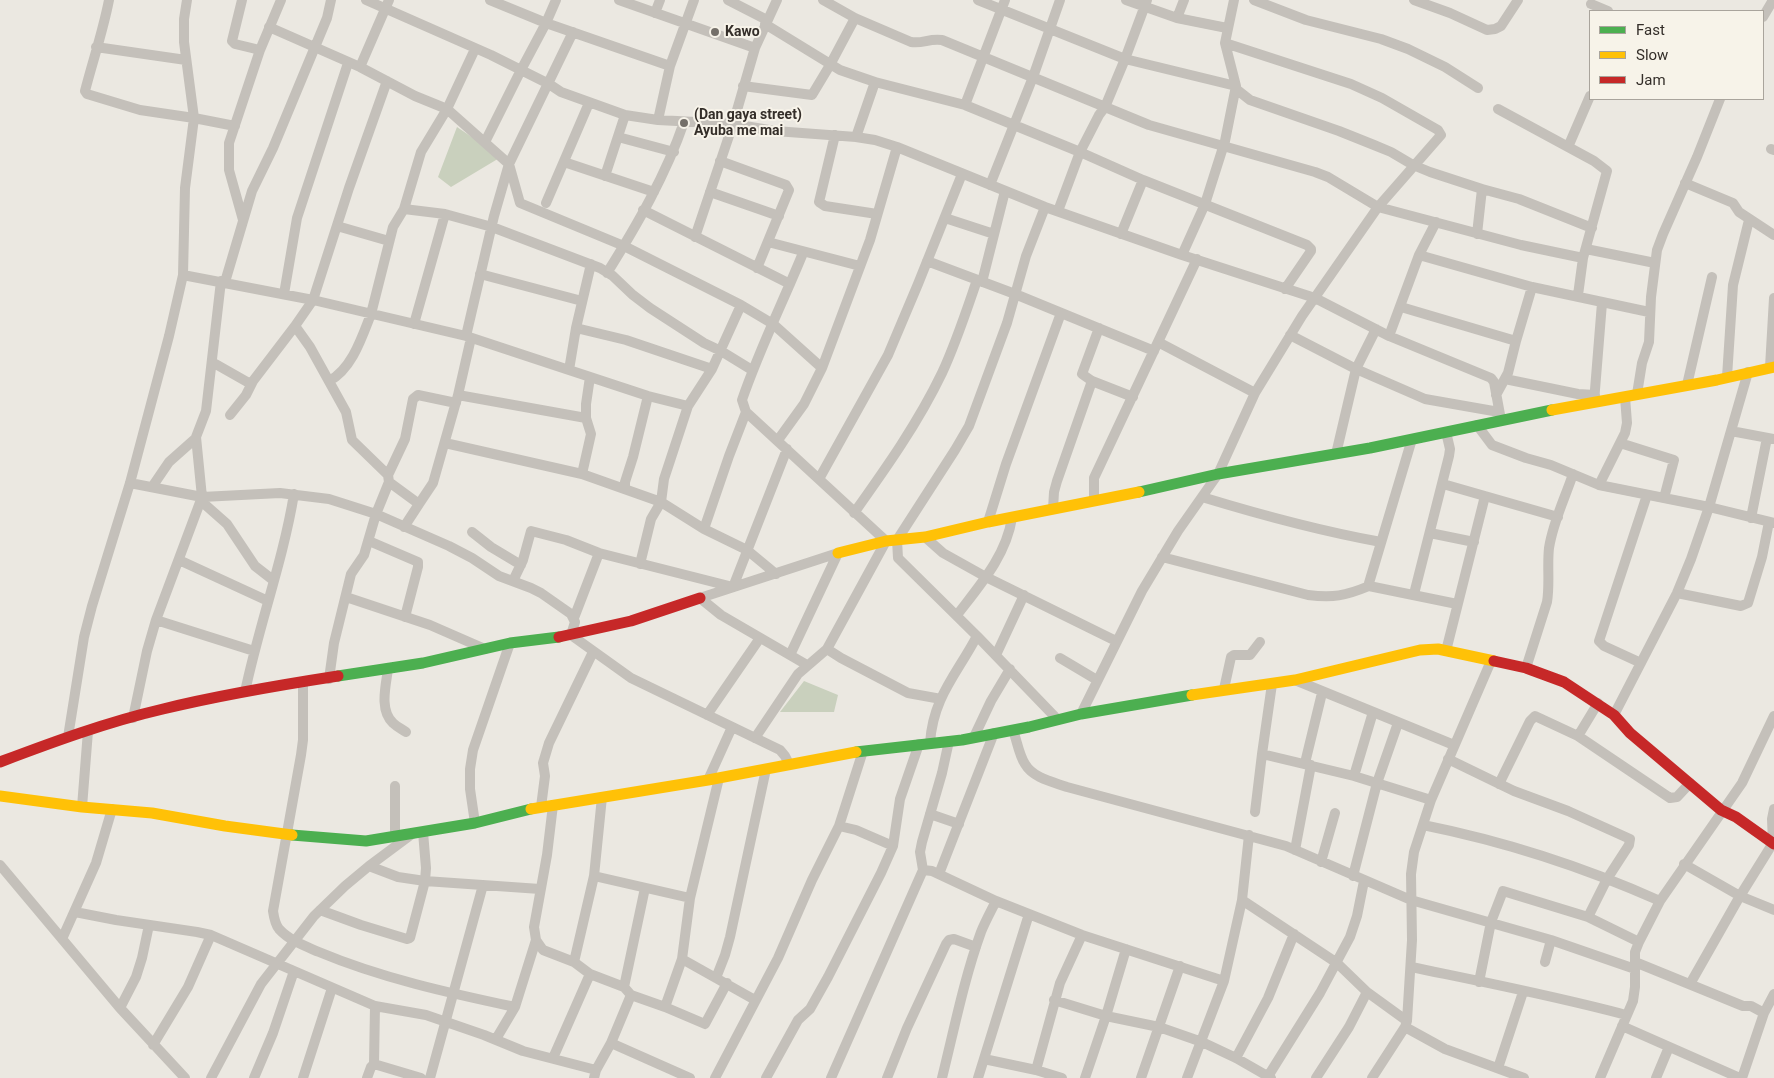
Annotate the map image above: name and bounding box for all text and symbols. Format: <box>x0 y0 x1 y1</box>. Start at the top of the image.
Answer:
legend <box>1589 10 1764 100</box>
text: Fast <box>1636 21 1665 39</box>
place label: Kawo <box>725 24 760 40</box>
marker: Kawo <box>709 26 721 38</box>
text: Slow <box>1636 46 1668 64</box>
text: Jam <box>1636 71 1666 89</box>
place label: (Dan gaya street) Ayuba me mai <box>694 107 802 140</box>
marker: (Dan gaya street) Ayuba me mai <box>678 117 690 129</box>

